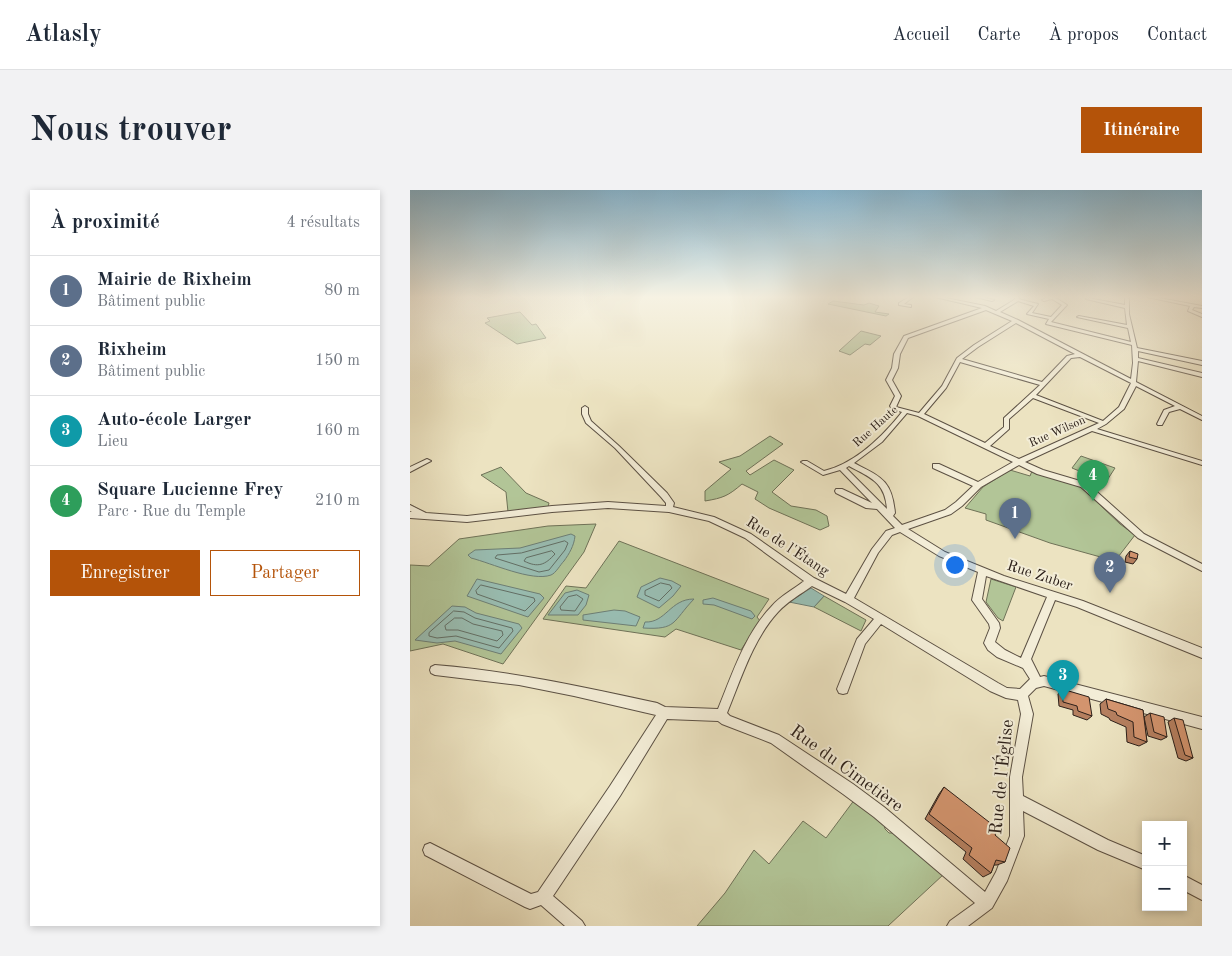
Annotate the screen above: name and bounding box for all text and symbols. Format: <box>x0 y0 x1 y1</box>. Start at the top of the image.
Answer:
text: Atlasly <box>25 23 102 47</box>
text: Accueil <box>892 26 950 44</box>
text: Carte <box>978 26 1020 44</box>
text: À propos <box>1048 26 1119 44</box>
text: Contact <box>1147 26 1207 44</box>
button: Itinéraire <box>1081 107 1202 153</box>
text: Nous trouver <box>30 113 232 148</box>
text: À proximité <box>50 212 160 233</box>
text: 4 résultats <box>286 215 360 231</box>
text: Mairie de Rixheim <box>97 271 252 290</box>
text: 1 <box>61 283 71 299</box>
text: 80 m <box>324 283 360 299</box>
text: Bâtiment public <box>97 294 205 310</box>
text: Rixheim <box>97 341 167 360</box>
text: 2 <box>61 353 71 369</box>
text: 150 m <box>315 353 360 369</box>
text: Bâtiment public <box>97 364 205 380</box>
street label: Rue Haute <box>851 403 901 450</box>
text: Auto-école Larger <box>97 411 251 430</box>
street label: Rue Wilson <box>1027 414 1088 450</box>
text: 3 <box>61 423 71 439</box>
text: 160 m <box>315 423 360 439</box>
text: Lieu <box>97 434 128 450</box>
pin: 4 <box>1077 460 1109 501</box>
text: Square Lucienne Frey <box>97 481 283 500</box>
text: 4 <box>61 493 71 509</box>
text: 210 m <box>315 493 360 509</box>
pin: 1 <box>999 498 1031 539</box>
text: Parc · Rue du Temple <box>97 504 246 520</box>
street label: Rue de l'Étang <box>743 512 833 580</box>
button: Enregistrer <box>50 550 200 596</box>
button: Partager <box>210 550 360 596</box>
your location <box>942 552 968 578</box>
pin: 2 <box>1094 552 1126 593</box>
street label: Rue Zuber <box>1005 559 1074 594</box>
pin: 3 <box>1047 660 1079 701</box>
street label: Rue de l'Église <box>983 718 1017 836</box>
street label: Rue du Cimetière <box>787 722 906 816</box>
map controls <box>1142 821 1187 911</box>
button: + <box>1142 821 1187 866</box>
button: − <box>1142 866 1187 911</box>

